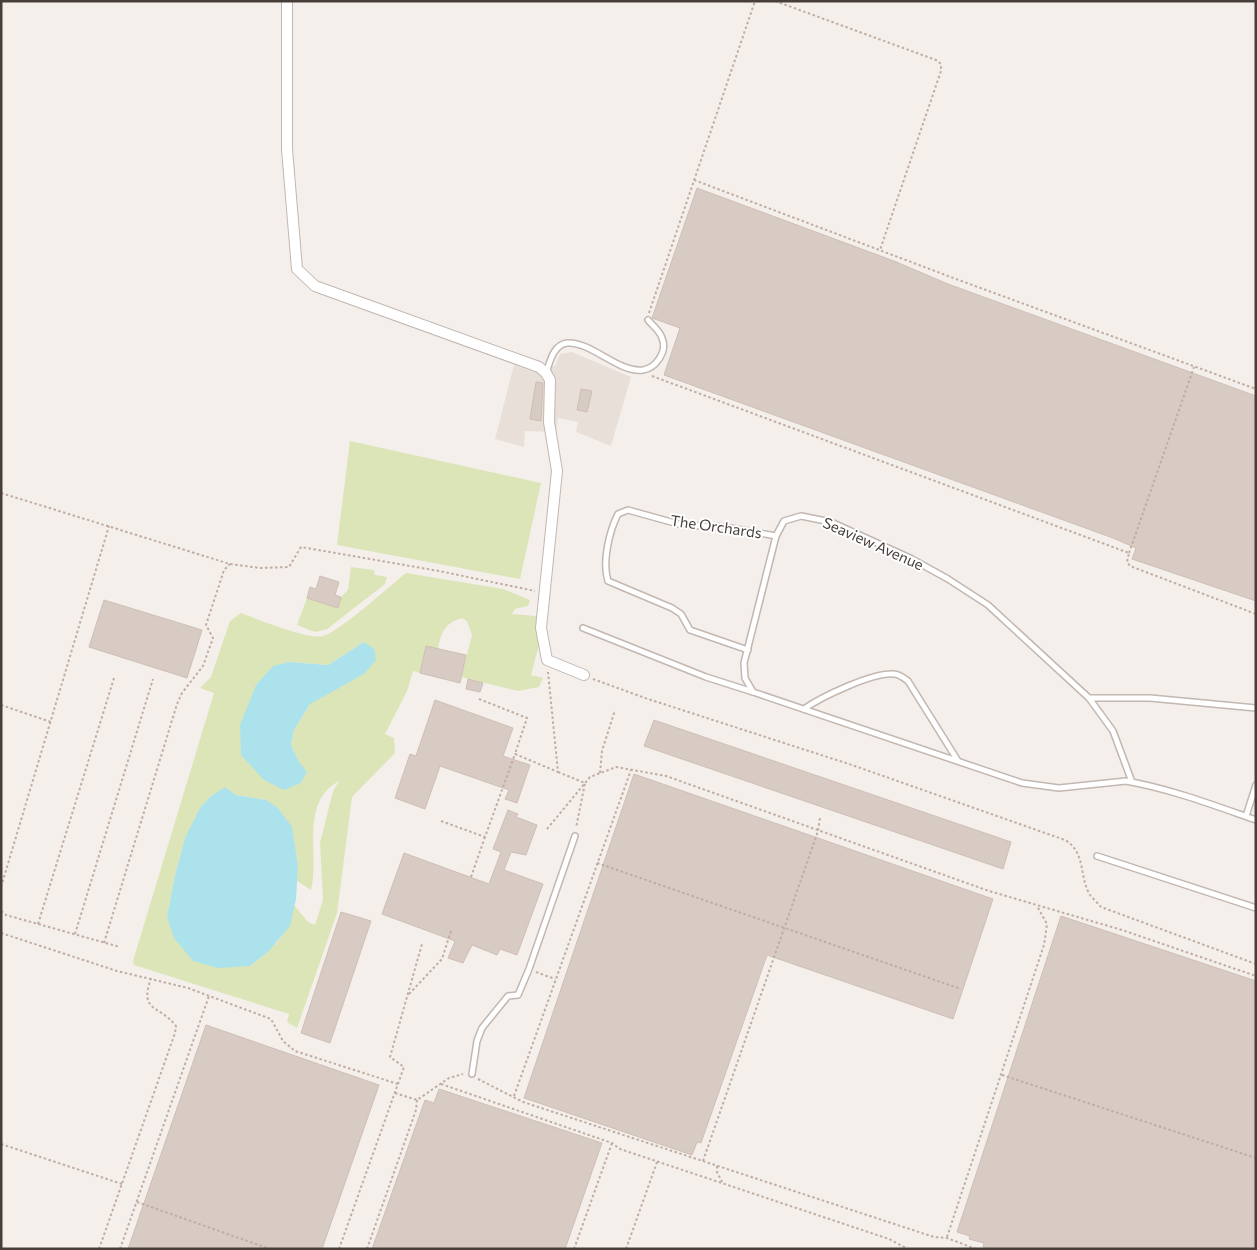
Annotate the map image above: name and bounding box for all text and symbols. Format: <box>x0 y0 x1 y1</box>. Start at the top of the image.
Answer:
street label: The Orchards <box>669 511 763 541</box>
street label: Seaview Avenue <box>820 513 927 573</box>

